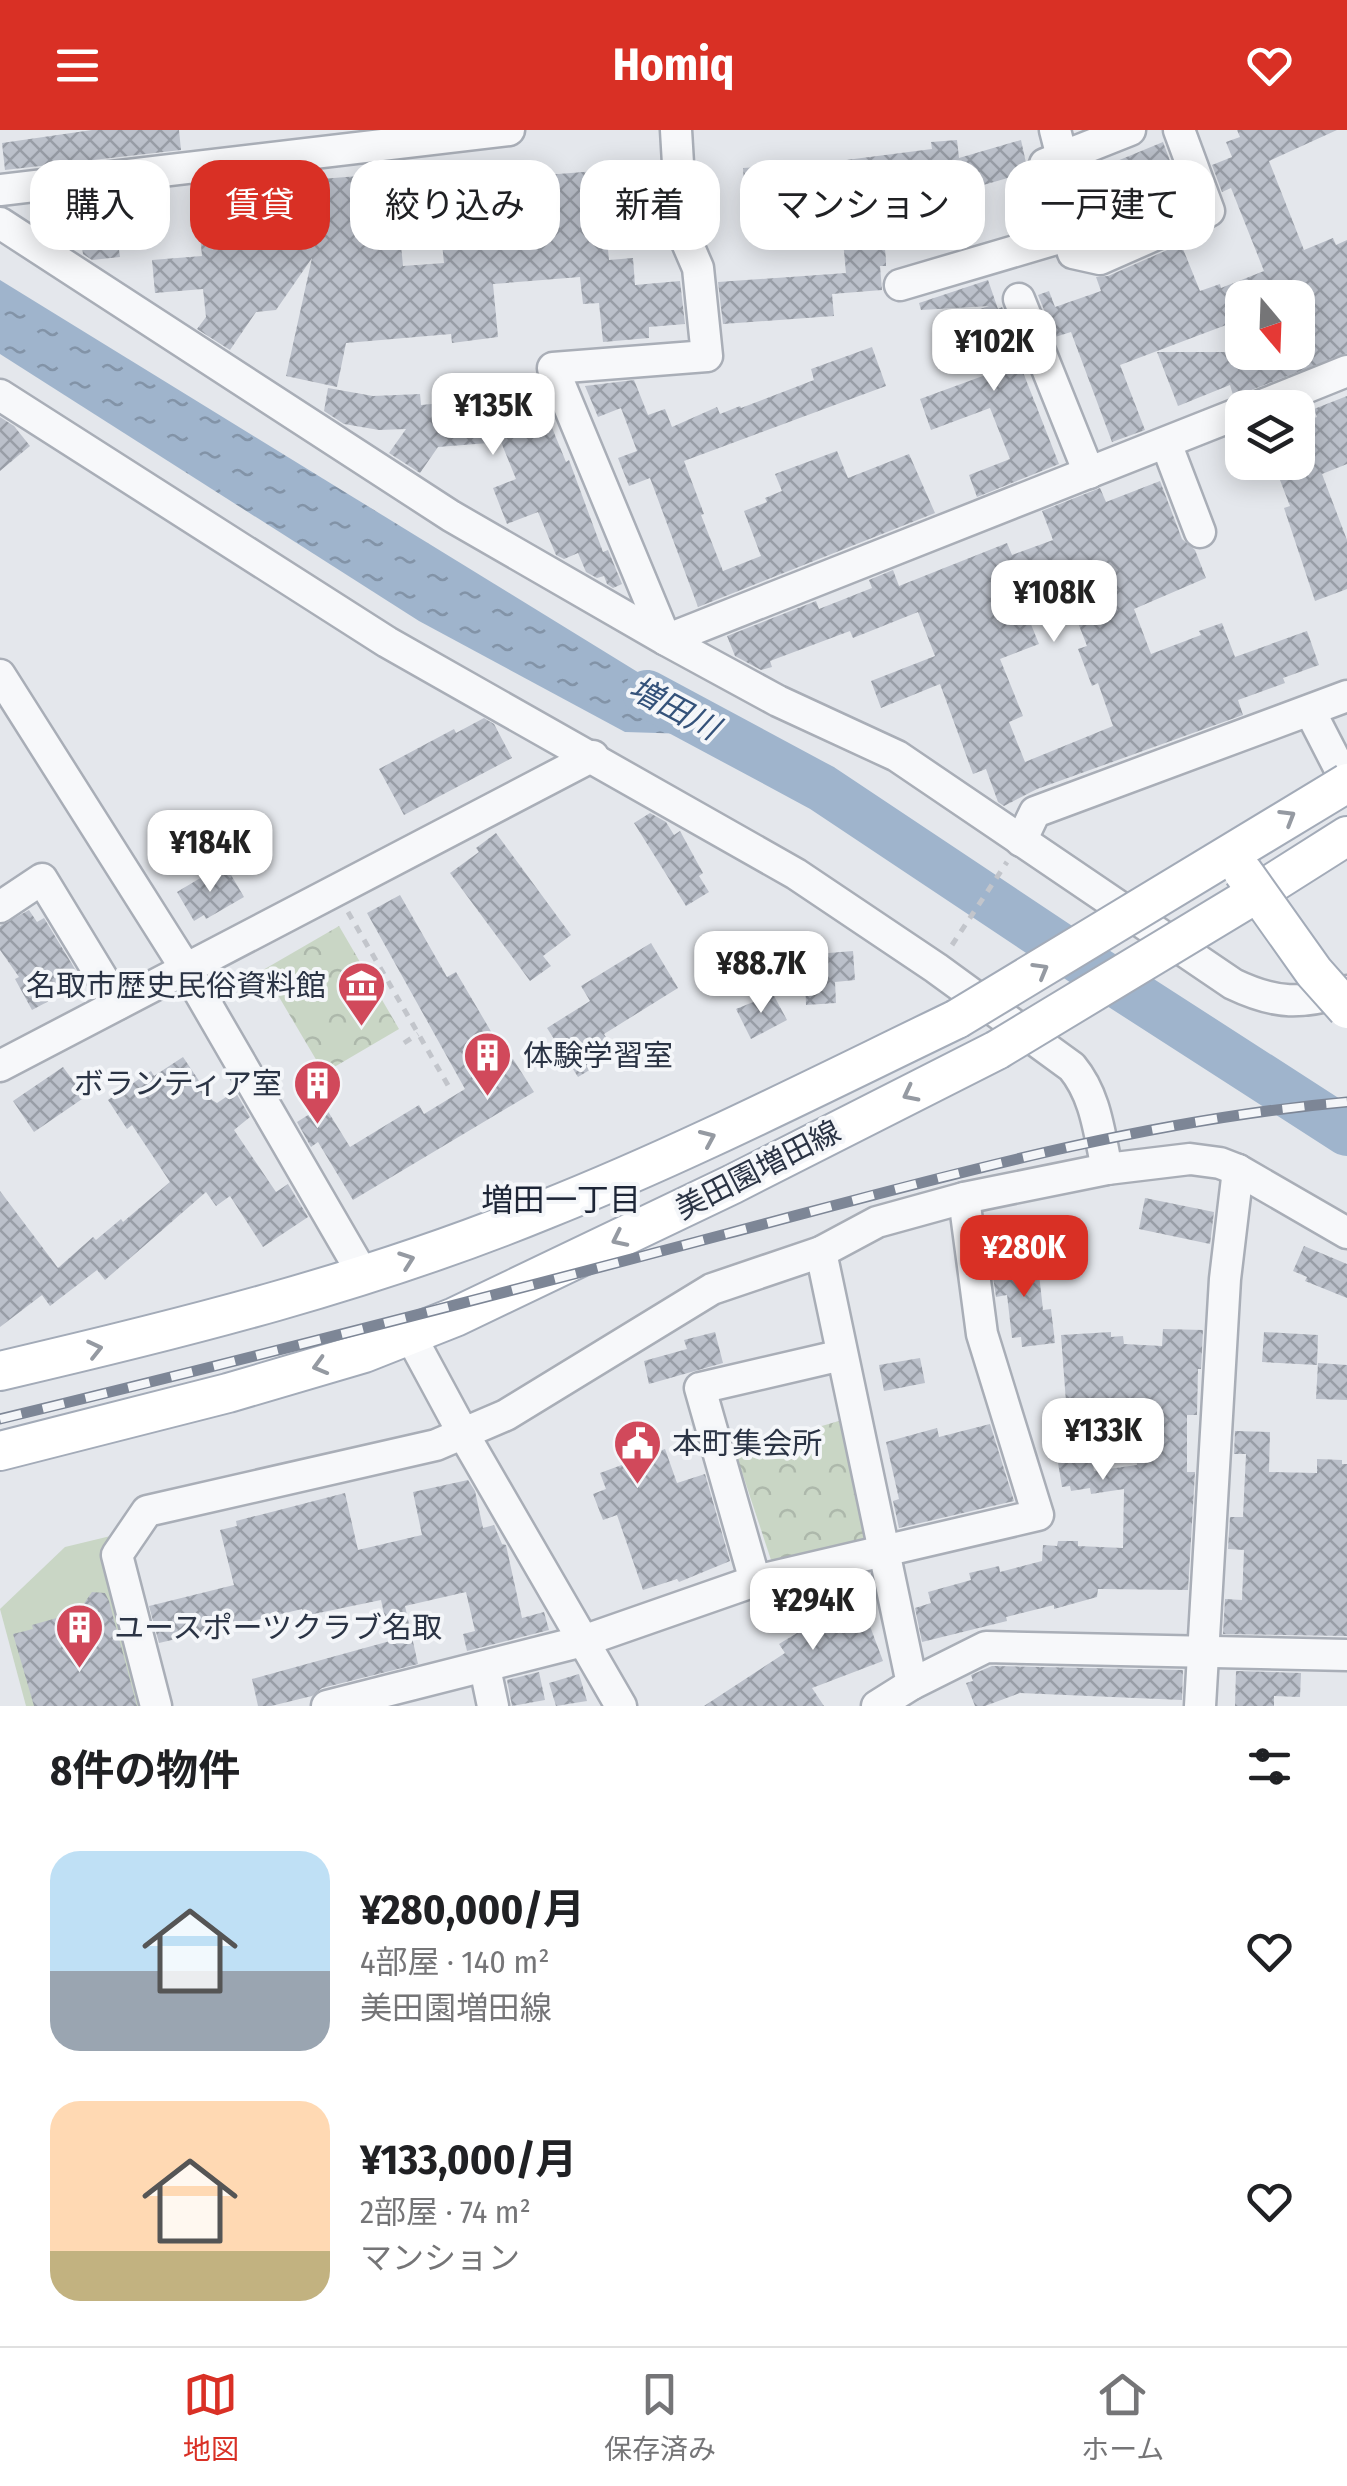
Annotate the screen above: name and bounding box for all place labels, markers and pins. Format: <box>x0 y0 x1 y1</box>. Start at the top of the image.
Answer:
pin: ¥102K <box>924 309 1064 394</box>
pin: ¥135K <box>423 373 563 458</box>
pin: ¥108K <box>984 560 1124 645</box>
pin: ¥184K <box>140 810 280 895</box>
pin: ¥88.7K <box>680 931 842 1016</box>
museum icon: 名取市歴史民俗資料館 <box>335 960 387 1028</box>
place label: 名取市歴史民俗資料館 <box>26 968 326 1004</box>
building icon: 体験学習室 <box>462 1030 514 1098</box>
place label: 体験学習室 <box>523 1038 673 1074</box>
building icon: ボランティア室 <box>291 1058 343 1126</box>
place label: ボランティア室 <box>74 1066 282 1102</box>
pin: ¥280K <box>954 1215 1094 1300</box>
pin: ¥133K <box>1033 1398 1173 1483</box>
public building icon: 本町集会所 <box>611 1418 663 1486</box>
place label: 本町集会所 <box>672 1426 822 1462</box>
pin: ¥294K <box>743 1568 883 1653</box>
building icon: ユースポーツクラブ名取 <box>53 1602 105 1670</box>
place label: ユースポーツクラブ名取 <box>114 1610 442 1646</box>

